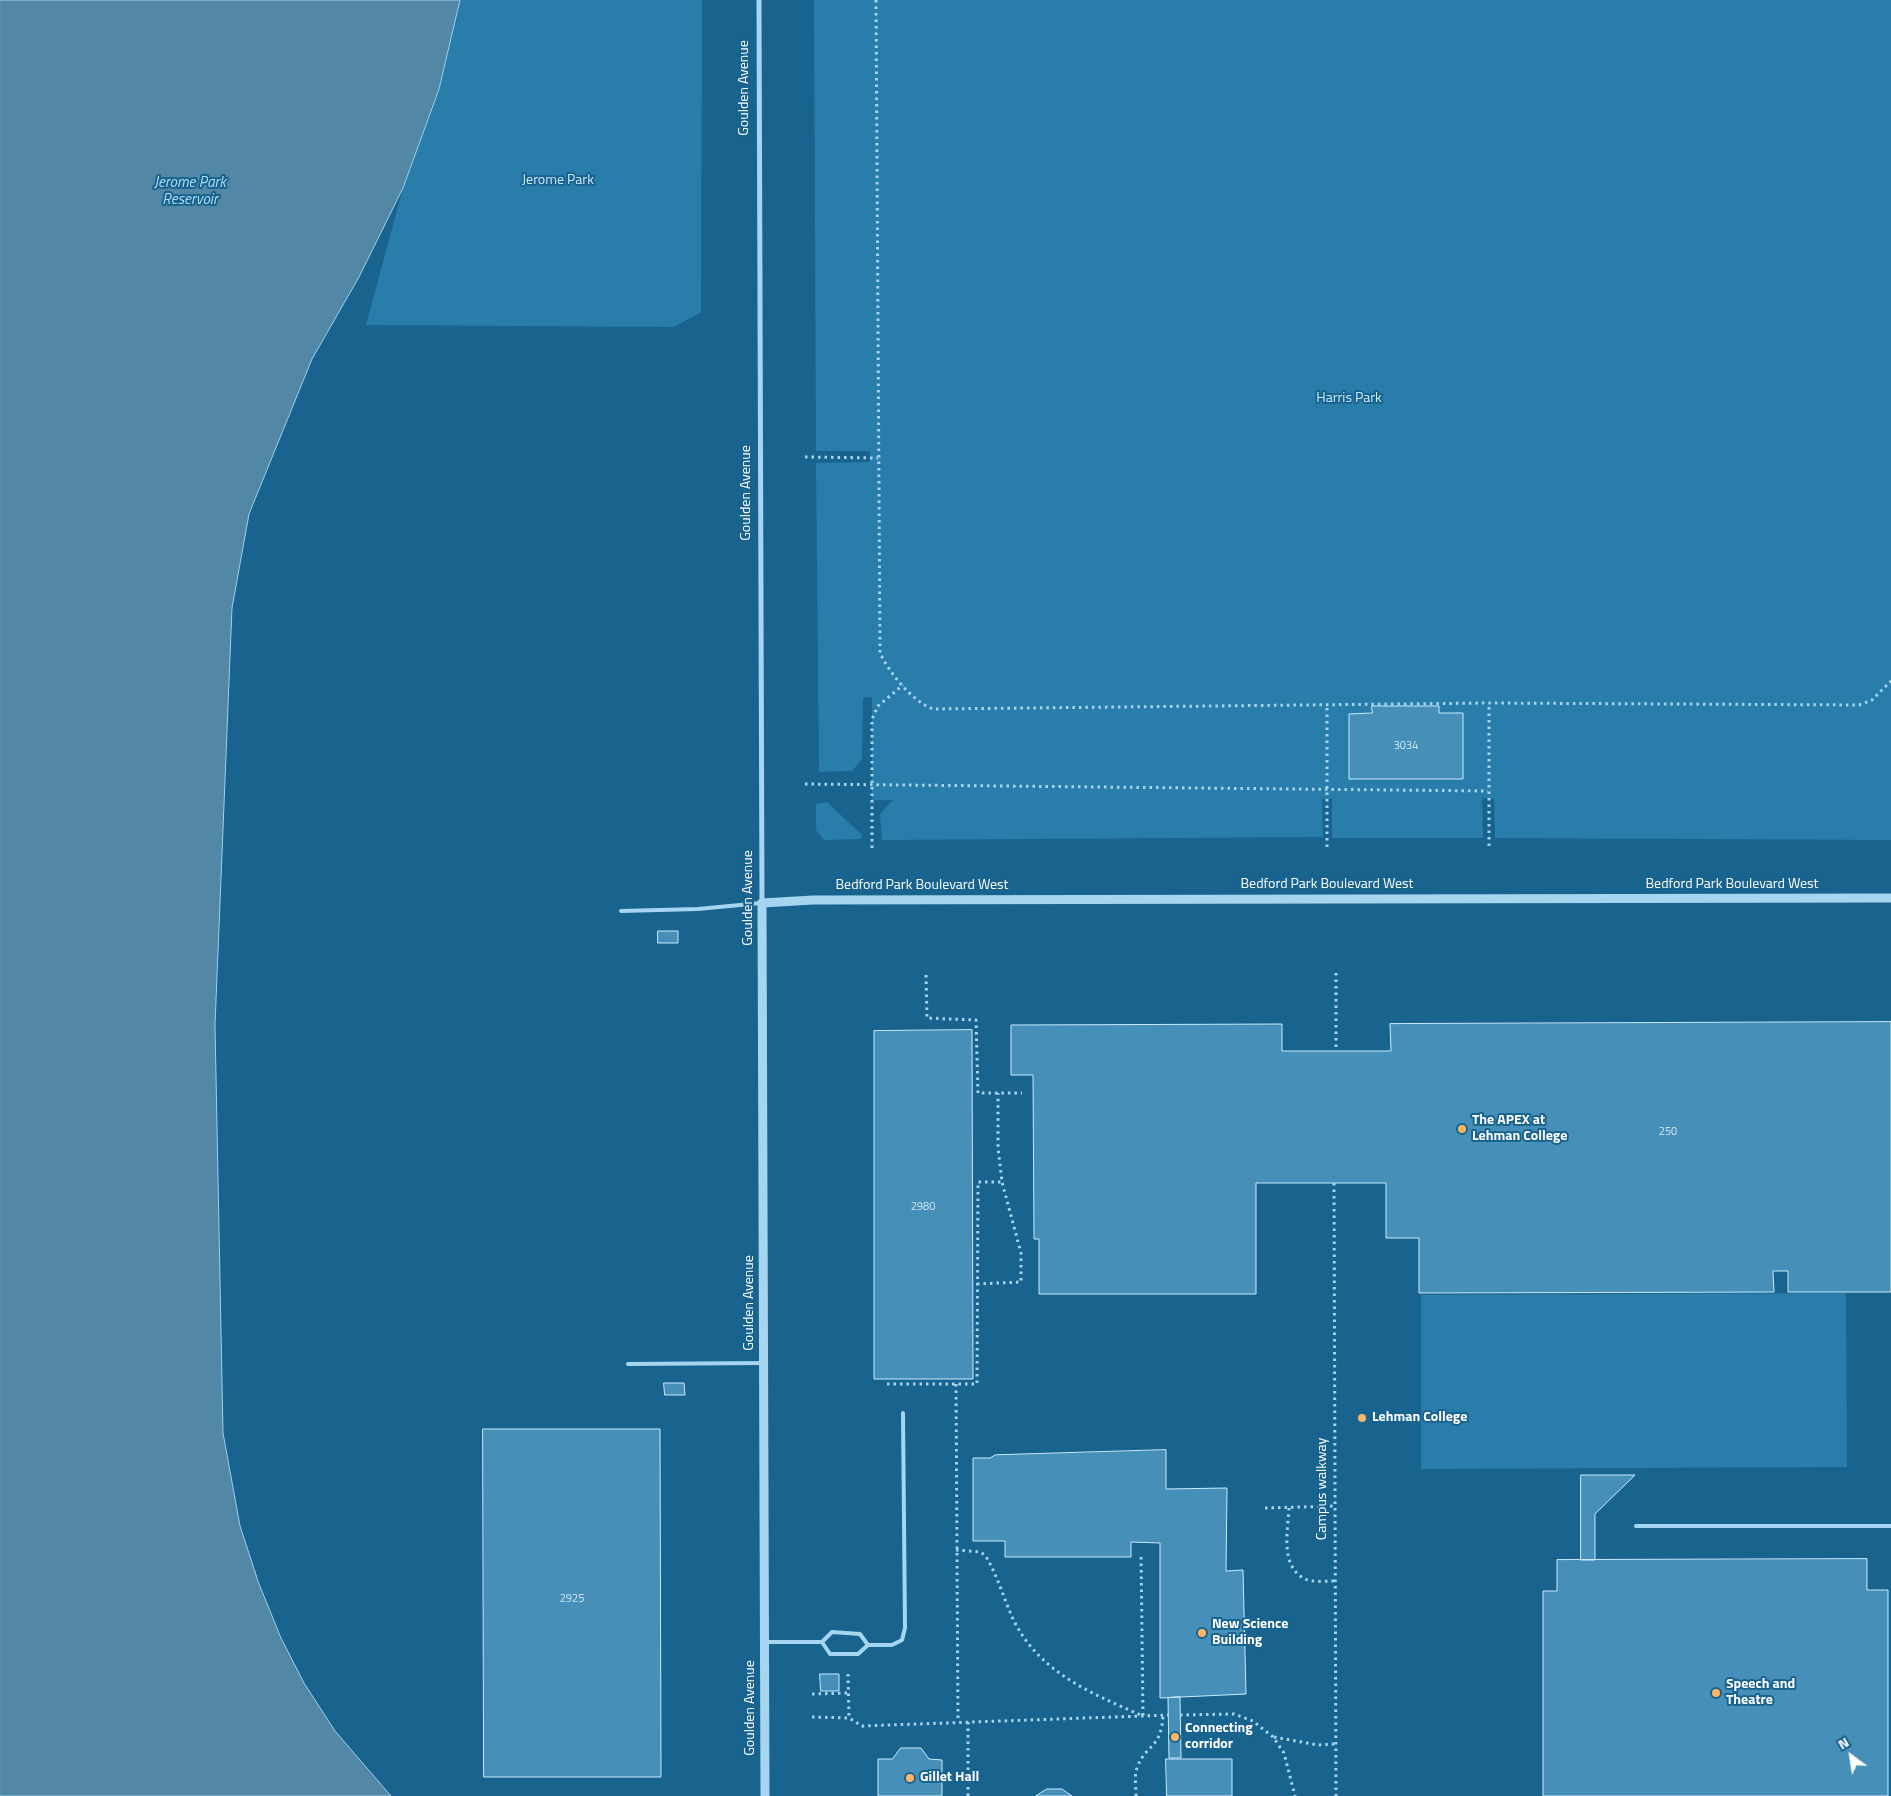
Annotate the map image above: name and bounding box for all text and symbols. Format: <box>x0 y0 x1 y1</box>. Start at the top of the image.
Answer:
street label: Goulden Avenue <box>737 40 753 136</box>
park label: Jerome Park <box>522 173 594 189</box>
water label: Jerome Park Reservoir <box>154 174 226 209</box>
park label: Harris Park <box>1316 391 1382 407</box>
street label: Goulden Avenue <box>739 445 755 541</box>
house number: 3034 <box>1394 739 1418 753</box>
street label: Goulden Avenue <box>741 850 757 946</box>
street label: Bedford Park Boulevard West <box>1240 877 1414 893</box>
street label: Bedford Park Boulevard West <box>1645 877 1819 893</box>
street label: Bedford Park Boulevard West <box>835 878 1009 894</box>
place label: The APEX at Lehman College <box>1472 1113 1567 1146</box>
marker: The APEX at Lehman College <box>1456 1123 1468 1135</box>
house number: 250 <box>1659 1125 1677 1139</box>
house number: 2980 <box>911 1200 935 1214</box>
street label: Goulden Avenue <box>742 1255 758 1351</box>
place label: Lehman College <box>1372 1410 1467 1426</box>
marker: Lehman College <box>1356 1412 1368 1424</box>
street label: Campus walkway <box>1315 1438 1331 1540</box>
house number: 2925 <box>560 1592 584 1606</box>
place label: New Science Building <box>1212 1617 1288 1650</box>
marker: New Science Building <box>1196 1627 1208 1639</box>
street label: Goulden Avenue <box>743 1660 759 1756</box>
place label: Speech and Theatre <box>1726 1677 1795 1710</box>
marker: Speech and Theatre <box>1710 1687 1722 1699</box>
place label: Connecting corridor <box>1185 1721 1253 1754</box>
marker: Connecting corridor <box>1169 1731 1181 1743</box>
north arrow <box>1826 1731 1876 1781</box>
text: N <box>1833 1731 1853 1754</box>
place label: Gillet Hall <box>920 1770 979 1786</box>
marker: Gillet Hall <box>904 1772 916 1784</box>

